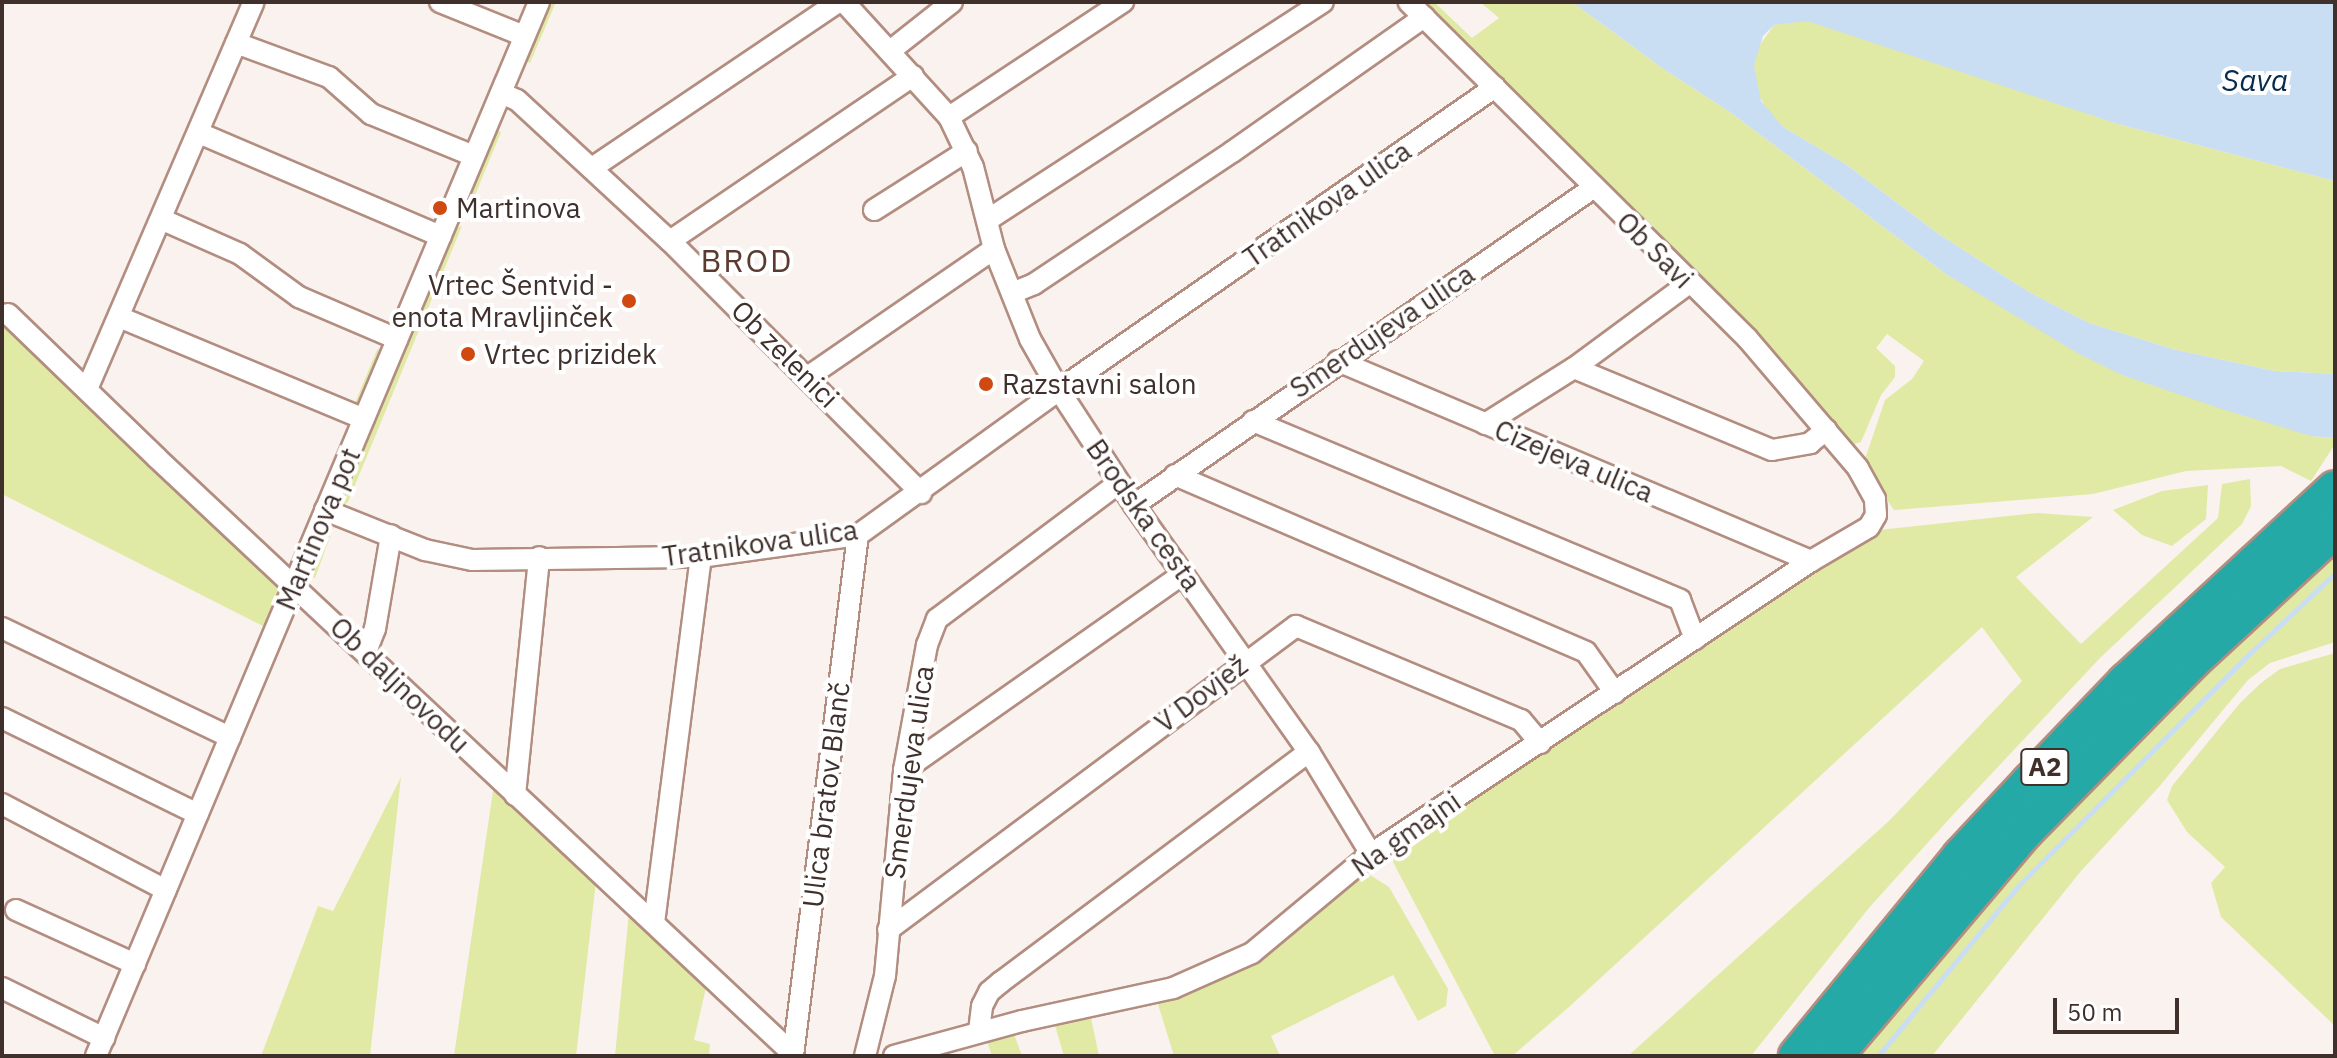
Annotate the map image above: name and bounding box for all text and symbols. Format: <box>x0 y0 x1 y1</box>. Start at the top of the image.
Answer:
water label: Sava <box>2222 62 2288 98</box>
street label: Tratnikova ulica <box>1237 134 1417 274</box>
place label: Martinova <box>456 191 581 225</box>
marker: Martinova <box>431 199 449 217</box>
street label: Ob Savi <box>1610 205 1700 295</box>
district label: BROD <box>700 241 794 279</box>
street label: Smerdujeva ulica <box>1283 257 1481 405</box>
place label: Vrtec Šentvid - enota Mravljinček <box>392 268 613 334</box>
marker: Vrtec Šentvid - enota Mravljinček <box>620 292 638 310</box>
street label: Ob zelenici <box>724 293 846 415</box>
place label: Vrtec prizidek <box>484 337 657 371</box>
marker: Vrtec prizidek <box>459 345 477 363</box>
place label: Razstavni salon <box>1002 367 1197 401</box>
marker: Razstavni salon <box>977 375 995 393</box>
street label: Cizejeva ulica <box>1490 412 1658 510</box>
street label: Brodska cesta <box>1079 433 1209 597</box>
street label: Martinova pot <box>269 443 367 615</box>
street label: Tratnikova ulica <box>660 513 860 573</box>
street label: Ob daljnovodu <box>323 610 477 760</box>
street label: V Dovjež <box>1148 648 1254 740</box>
street label: Smerdujeva ulica <box>877 663 941 881</box>
street label: Ulica bratov Blanč <box>795 680 857 910</box>
road number: A2 <box>2019 745 2071 789</box>
street label: Na gmajni <box>1345 784 1467 884</box>
scale bar <box>2057 982 2183 1032</box>
text: 50 m <box>2067 996 2122 1028</box>

